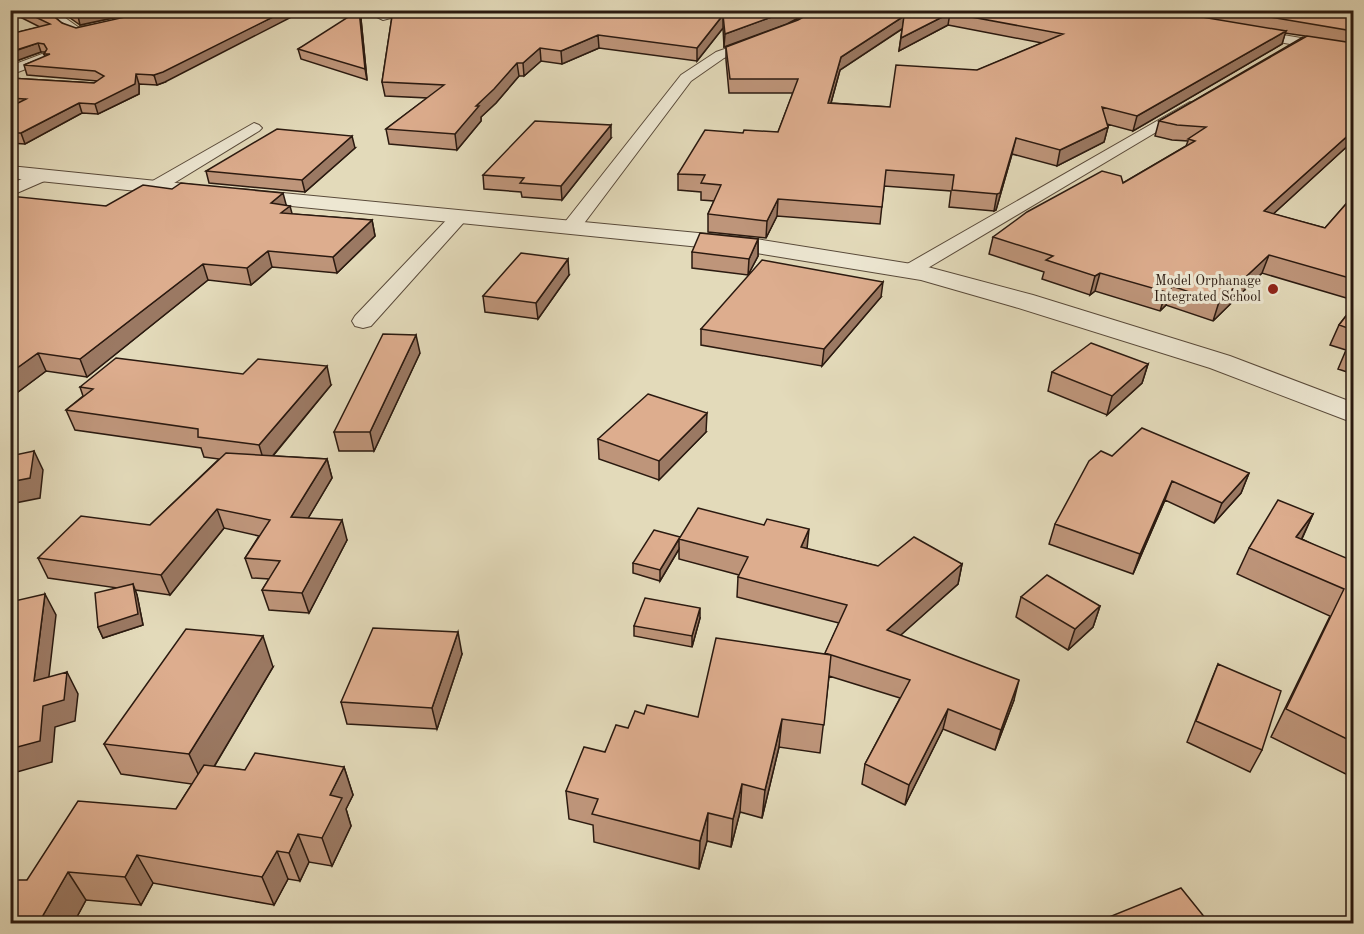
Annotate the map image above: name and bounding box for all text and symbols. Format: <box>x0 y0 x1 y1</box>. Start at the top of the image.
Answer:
place label: Model Orphanage Integrated School <box>1154 274 1261 304</box>
marker: Model Orphanage Integrated School <box>1266 282 1280 296</box>

